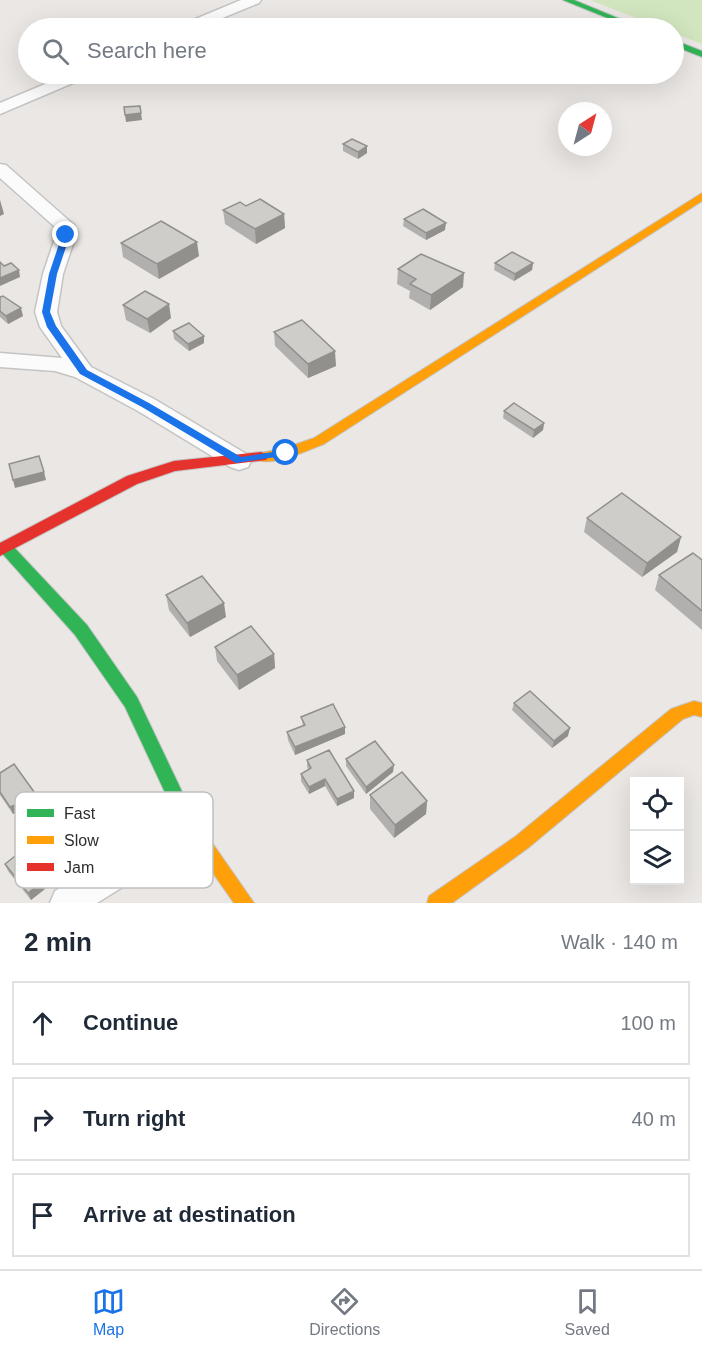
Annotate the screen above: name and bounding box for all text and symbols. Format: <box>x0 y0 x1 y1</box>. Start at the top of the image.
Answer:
search box <box>18 18 684 84</box>
icon: search <box>39 35 72 68</box>
text: Search here <box>87 38 207 63</box>
north arrow <box>558 102 612 156</box>
route end <box>52 221 78 247</box>
route start <box>272 439 298 465</box>
map controls <box>630 777 684 885</box>
button: locate <box>630 777 684 831</box>
legend <box>15 792 213 888</box>
text: Fast <box>64 805 96 822</box>
button: layers <box>630 831 684 885</box>
text: Slow <box>64 832 99 849</box>
text: Jam <box>64 859 94 876</box>
text: 2 min <box>24 927 92 957</box>
text: Walk · 140 m <box>561 931 678 953</box>
icon: ahead <box>26 1007 59 1040</box>
text: Continue <box>83 1010 178 1035</box>
text: 100 m <box>620 1012 676 1034</box>
icon: right <box>26 1103 59 1136</box>
text: Turn right <box>83 1106 185 1131</box>
text: 40 m <box>632 1108 676 1130</box>
icon: arrive <box>26 1199 59 1232</box>
text: Arrive at destination <box>83 1202 296 1227</box>
tab: Map <box>92 1285 125 1339</box>
tab: Directions <box>309 1285 380 1339</box>
tab: Saved <box>565 1285 610 1339</box>

